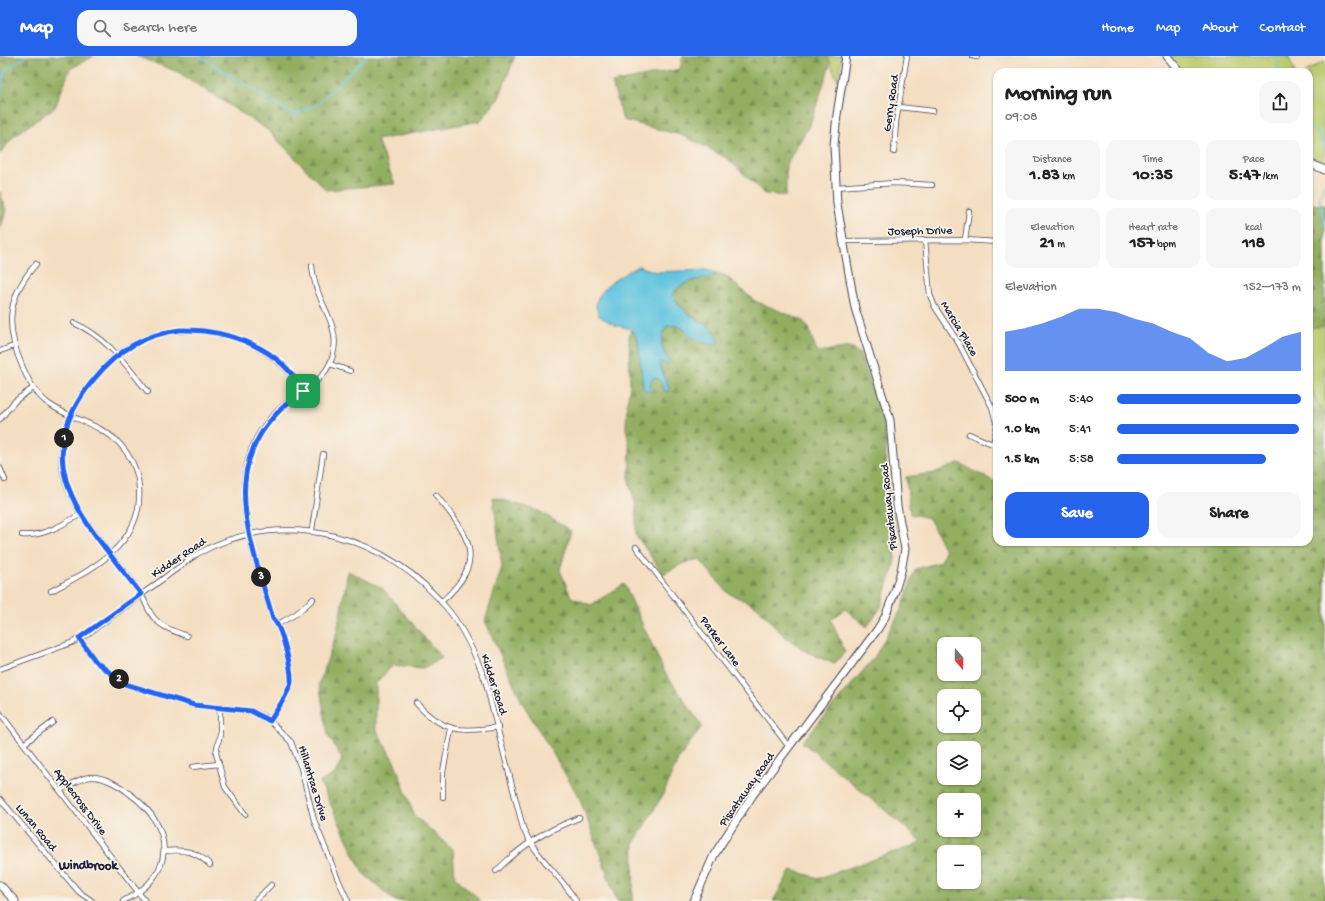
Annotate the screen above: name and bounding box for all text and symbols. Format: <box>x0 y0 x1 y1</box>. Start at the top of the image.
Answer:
search box <box>77 10 357 46</box>
text: Map <box>20 17 53 40</box>
icon: search <box>91 17 113 39</box>
text: Search here <box>123 19 197 37</box>
text: Home <box>1102 20 1134 37</box>
text: Map <box>1156 20 1180 37</box>
text: About <box>1202 20 1238 37</box>
text: Contact <box>1260 20 1305 37</box>
street label: Gerry Road <box>881 73 903 133</box>
button: share <box>1259 81 1301 123</box>
text: Morning run <box>1005 82 1111 108</box>
text: 09:08 <box>1005 110 1037 125</box>
text: Distance <box>1033 154 1072 166</box>
text: Time <box>1143 154 1163 166</box>
text: Pace <box>1243 154 1264 166</box>
text: 1.83 <box>1029 166 1060 186</box>
text: 10:35 <box>1133 166 1173 186</box>
text: 5:47 <box>1229 166 1260 186</box>
text: km <box>1060 171 1075 183</box>
text: /km <box>1260 171 1278 183</box>
text: Elevation <box>1030 222 1074 234</box>
text: Heart rate <box>1128 222 1178 234</box>
text: kcal <box>1245 222 1262 234</box>
street label: Joseph Drive <box>888 224 953 240</box>
text: 21 <box>1040 234 1055 254</box>
text: 157 <box>1130 234 1155 254</box>
text: 118 <box>1242 234 1265 254</box>
text: m <box>1055 239 1065 251</box>
text: bpm <box>1155 239 1176 251</box>
text: Elevation <box>1005 280 1057 295</box>
text: 152–173 m <box>1244 280 1301 295</box>
street label: Marcia Place <box>936 299 981 360</box>
pin <box>286 374 320 408</box>
icon: arrive <box>292 380 314 402</box>
text: 500 m <box>1005 392 1039 407</box>
text: 5:40 <box>1069 392 1093 407</box>
text: 1.0 km <box>1005 422 1040 437</box>
text: 5:41 <box>1069 422 1091 437</box>
pin: 1 <box>54 428 74 448</box>
text: 1 <box>62 432 66 444</box>
text: 1.5 km <box>1005 452 1039 467</box>
text: 5:58 <box>1069 452 1094 467</box>
street label: Piscataway Road <box>878 462 902 552</box>
button: Save <box>1005 492 1149 538</box>
button: Share <box>1157 492 1301 538</box>
street label: Kidder Road <box>149 535 210 582</box>
pin: 3 <box>251 567 271 587</box>
text: 3 <box>258 571 264 583</box>
street label: Parker Lane <box>695 614 743 671</box>
north arrow <box>937 637 981 681</box>
map controls <box>937 637 981 889</box>
street label: Kidder Road <box>477 653 510 718</box>
pin: 2 <box>109 669 129 689</box>
text: 2 <box>116 673 122 685</box>
button: locate <box>937 689 981 733</box>
button: layers <box>937 741 981 785</box>
street label: Hillantrae Drive <box>294 744 330 824</box>
street label: Piscataway Road <box>716 750 779 831</box>
street label: Applecross Drive <box>50 766 110 839</box>
button: + <box>937 793 981 837</box>
street label: Lunan Road <box>12 802 60 855</box>
button: − <box>937 845 981 889</box>
district label: Windbrook <box>58 859 119 874</box>

